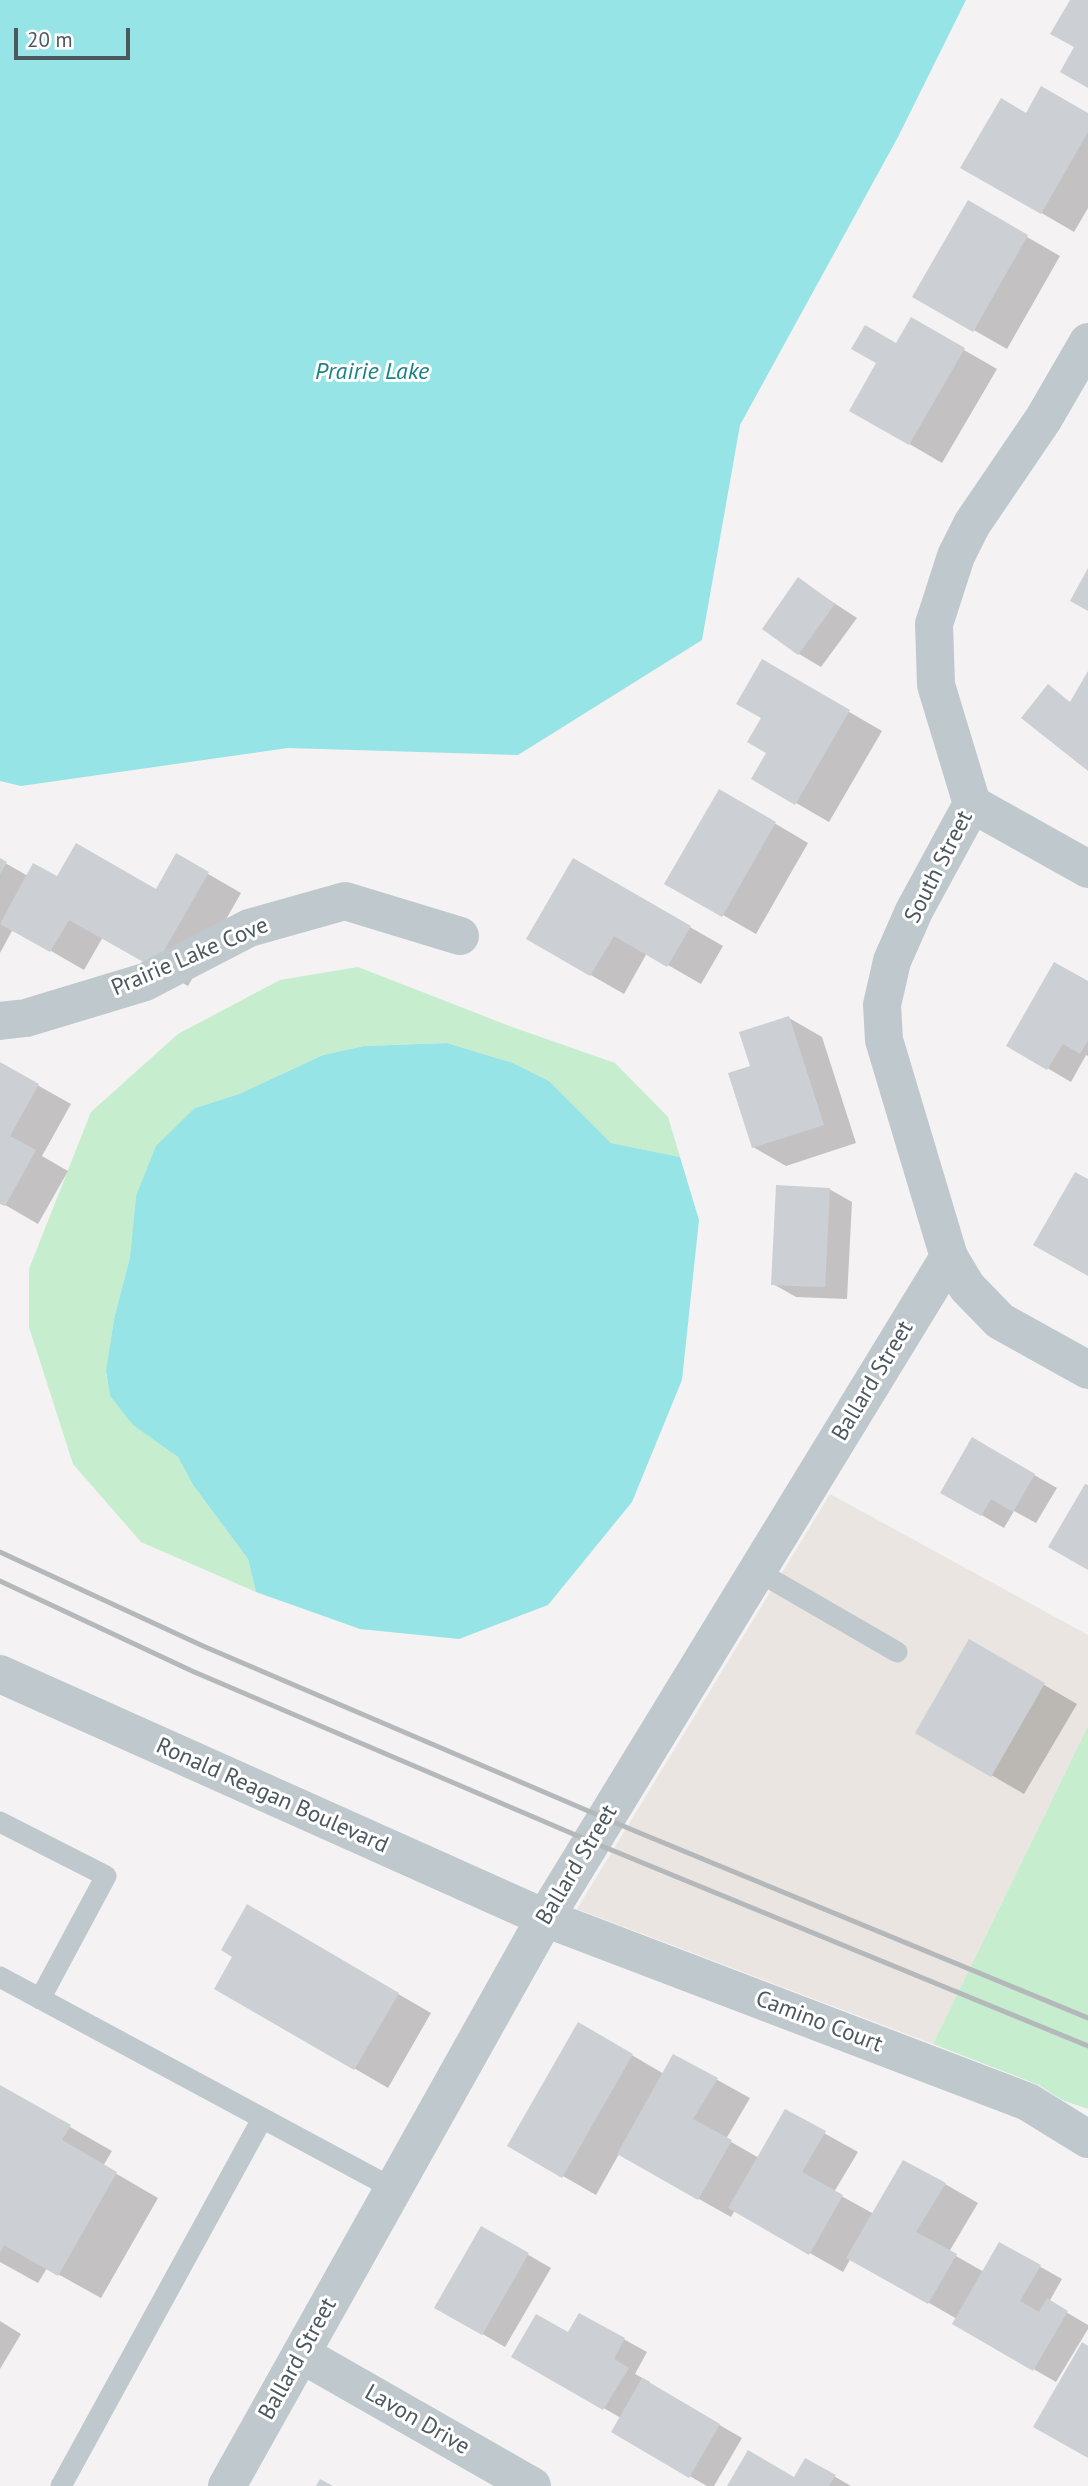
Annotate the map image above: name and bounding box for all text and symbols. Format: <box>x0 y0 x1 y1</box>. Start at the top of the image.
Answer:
scale bar <box>18 14 133 58</box>
text: 20 m <box>27 26 73 53</box>
water label: Prairie Lake <box>315 358 429 386</box>
street label: South Street <box>899 806 979 928</box>
street label: Prairie Lake Cove <box>107 912 273 1002</box>
street label: Ballard Street <box>826 1316 920 1446</box>
street label: Ronald Reagan Boulevard <box>152 1732 392 1860</box>
street label: Ballard Street <box>530 1800 624 1930</box>
street label: Camino Court <box>752 1985 886 2059</box>
street label: Ballard Street <box>253 2293 343 2425</box>
street label: Lavon Drive <box>360 2379 474 2461</box>

